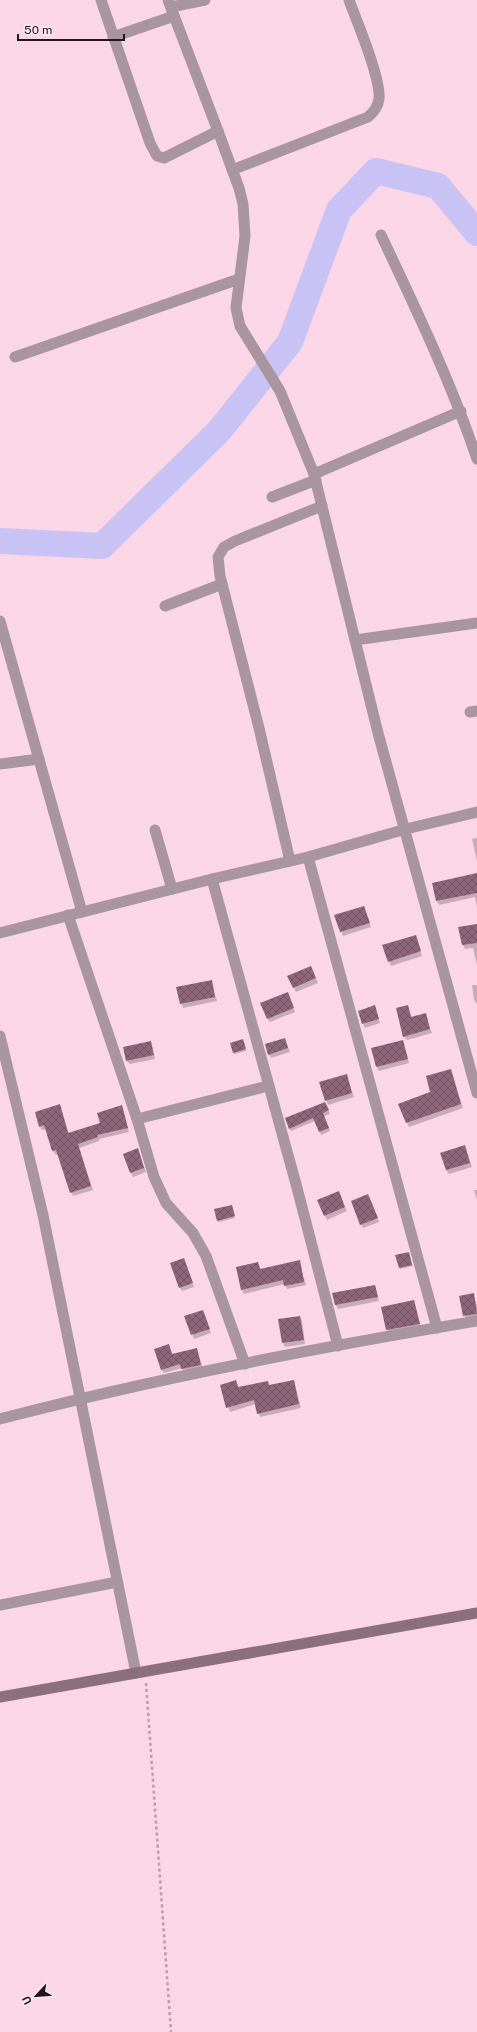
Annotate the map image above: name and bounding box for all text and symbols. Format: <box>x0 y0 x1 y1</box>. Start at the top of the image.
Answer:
scale bar <box>18 16 124 42</box>
text: 50 m <box>24 23 52 37</box>
north arrow <box>16 1976 56 2016</box>
text: U <box>20 1994 34 2007</box>

